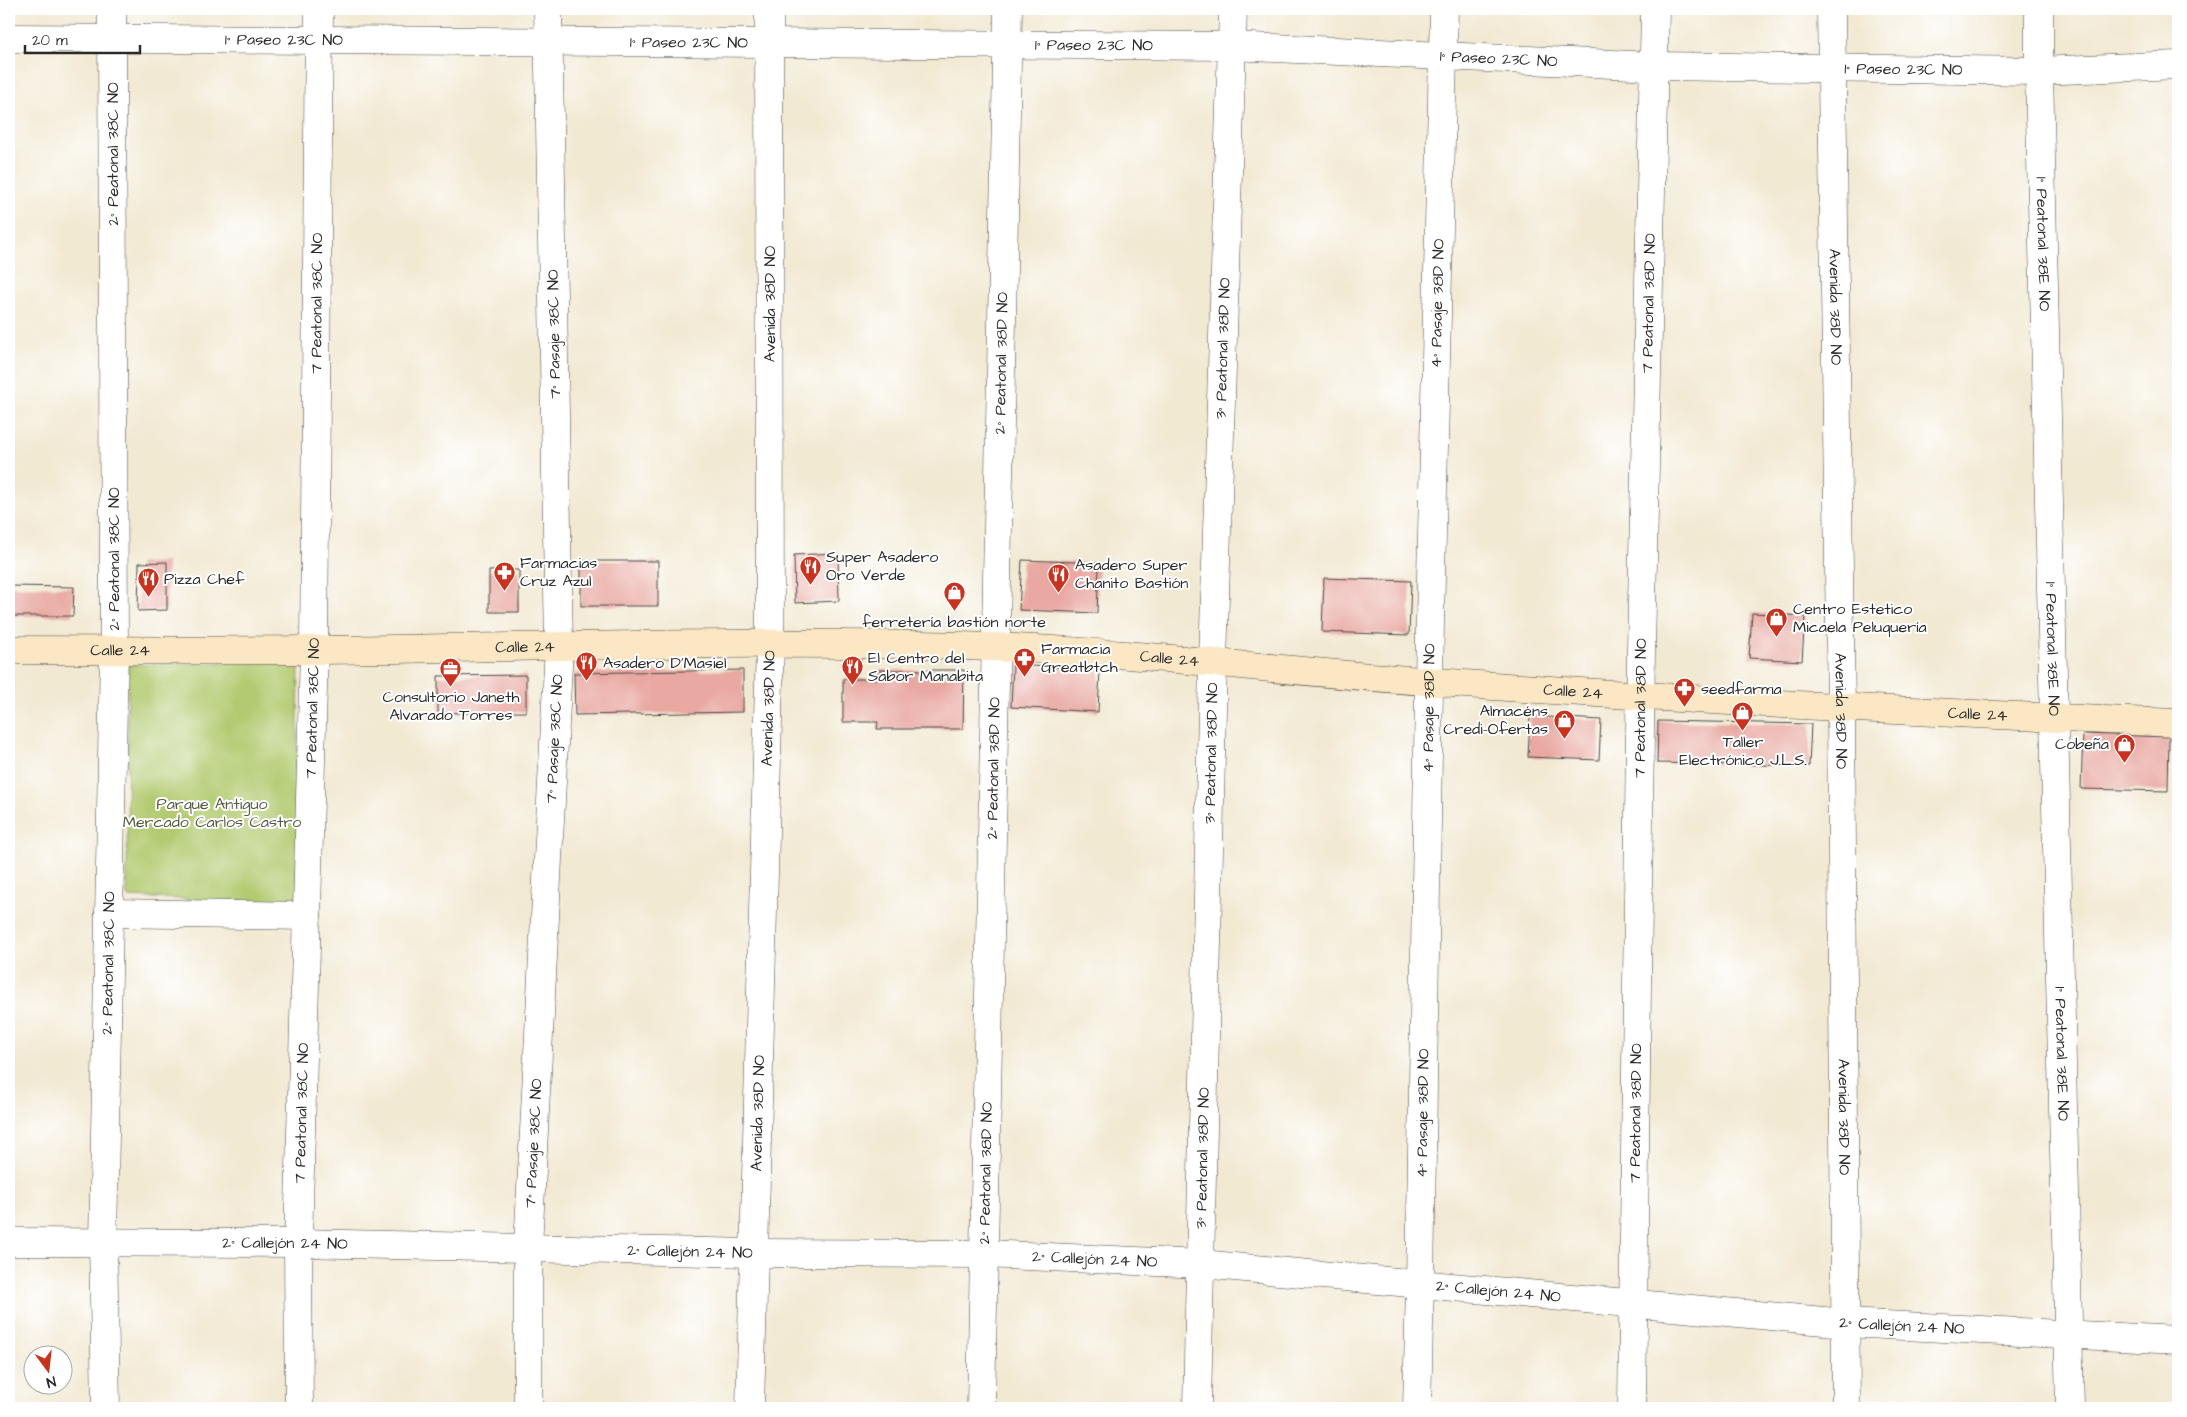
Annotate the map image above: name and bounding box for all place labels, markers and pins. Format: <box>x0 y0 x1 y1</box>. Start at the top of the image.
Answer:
place label: Super Asadero Oro Verde <box>826 546 938 586</box>
place label: Farmacias Cruz Azul <box>520 552 597 592</box>
restaurant icon: Super Asadero Oro Verde <box>798 554 822 585</box>
place label: Asadero Super Chanito Bastión <box>1075 554 1188 594</box>
pharmacy icon: Farmacias Cruz Azul <box>492 560 516 591</box>
restaurant icon: Asadero Super Chanito Bastión <box>1047 562 1071 593</box>
restaurant icon: Pizza Chef <box>136 567 160 598</box>
place label: Pizza Chef <box>164 568 245 590</box>
shop icon: ferretería bastión norte <box>942 581 966 612</box>
place label: Centro Estetico Micaela Peluquería <box>1793 598 1927 638</box>
shop icon: Centro Estetico Micaela Peluquería <box>1765 606 1789 637</box>
place label: ferretería bastión norte <box>862 611 1046 633</box>
place label: Farmacia Greatbtch <box>1041 638 1118 678</box>
pharmacy icon: Farmacia Greatbtch <box>1013 646 1037 677</box>
place label: El Centro del Sabor Manabita <box>868 647 983 687</box>
restaurant icon: Asadero D'Masiel <box>575 651 599 682</box>
place label: Asadero D'Masiel <box>603 652 726 674</box>
restaurant icon: El Centro del Sabor Manabita <box>840 655 864 686</box>
office icon: Consultorio Janeth Alvarado Torres <box>439 656 463 687</box>
pharmacy icon: seedfarma <box>1673 677 1697 708</box>
place label: seedfarma <box>1701 678 1782 700</box>
place label: Consultorio Janeth Alvarado Torres <box>383 686 519 726</box>
place label: Almacéns Credi-Ofertas <box>1443 700 1548 740</box>
shop icon: Taller Electrónico J.L.S. <box>1731 701 1755 732</box>
shop icon: Almacéns Credi-Ofertas <box>1552 708 1576 739</box>
place label: Taller Electrónico J.L.S. <box>1679 731 1807 771</box>
shop icon: Cobeña <box>2113 732 2137 763</box>
place label: Cobeña <box>2055 733 2109 755</box>

